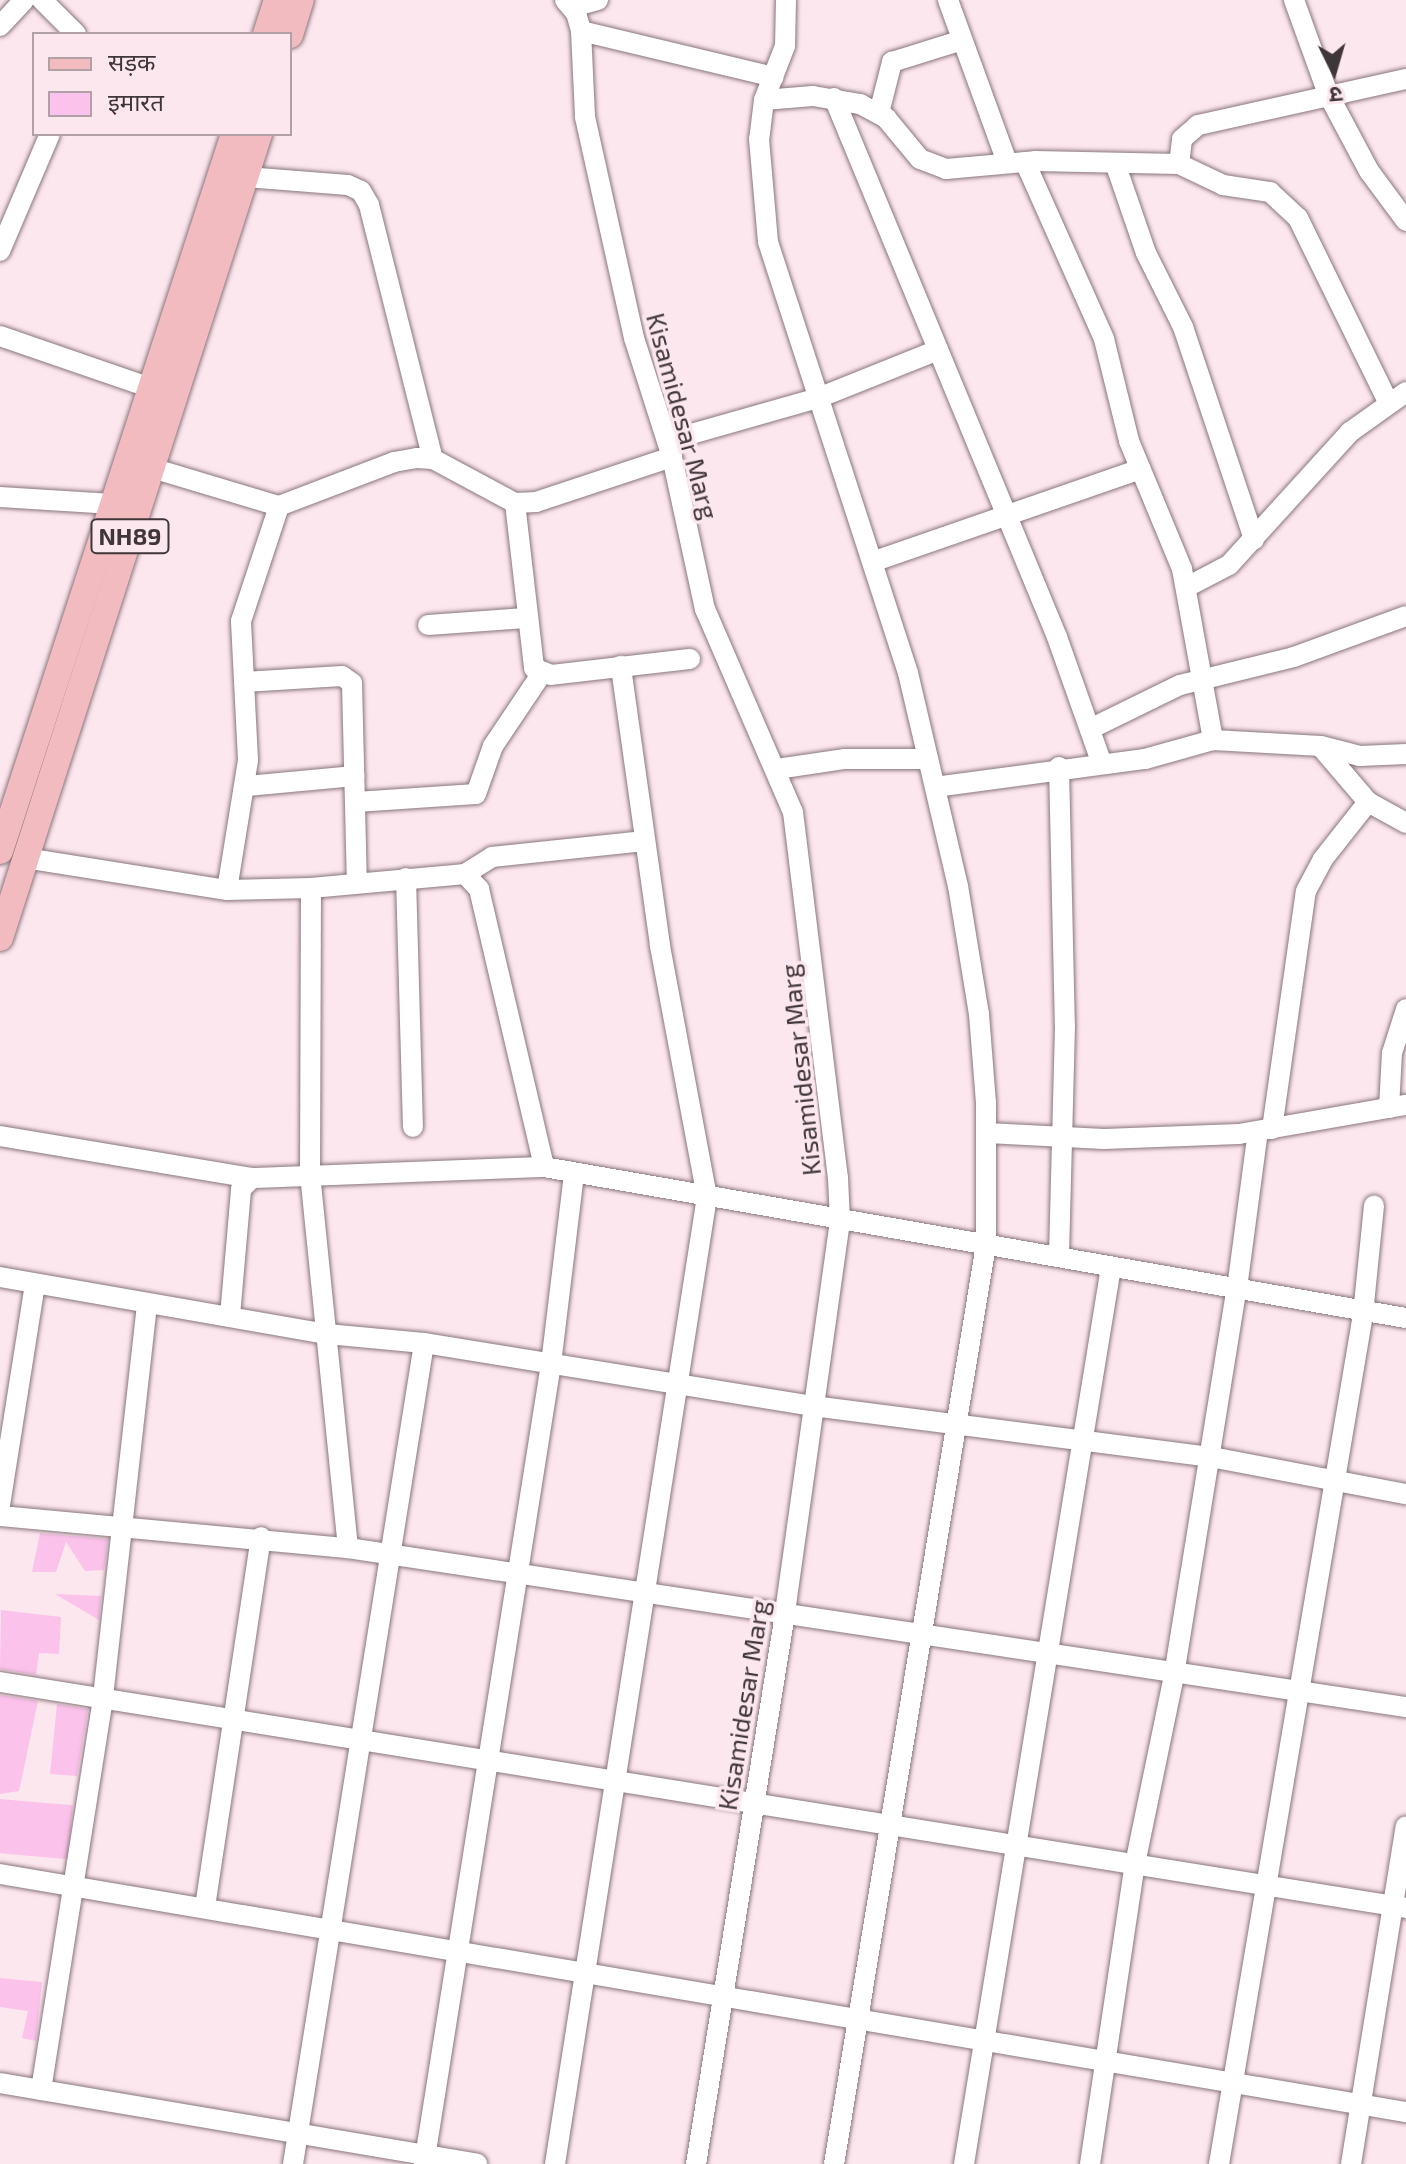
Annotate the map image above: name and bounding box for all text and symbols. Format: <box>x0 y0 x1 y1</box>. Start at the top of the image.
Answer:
legend <box>32 32 292 136</box>
north arrow <box>1294 32 1374 112</box>
text: सड़क <box>108 47 156 76</box>
text: उ <box>1329 82 1344 109</box>
text: इमारत <box>108 87 164 116</box>
street label: Kisamidesar Marg <box>640 309 726 523</box>
road number: NH89 <box>90 516 170 556</box>
street label: Kisamidesar Marg <box>773 962 827 1178</box>
street label: Kisamidesar Marg <box>711 1597 775 1813</box>

